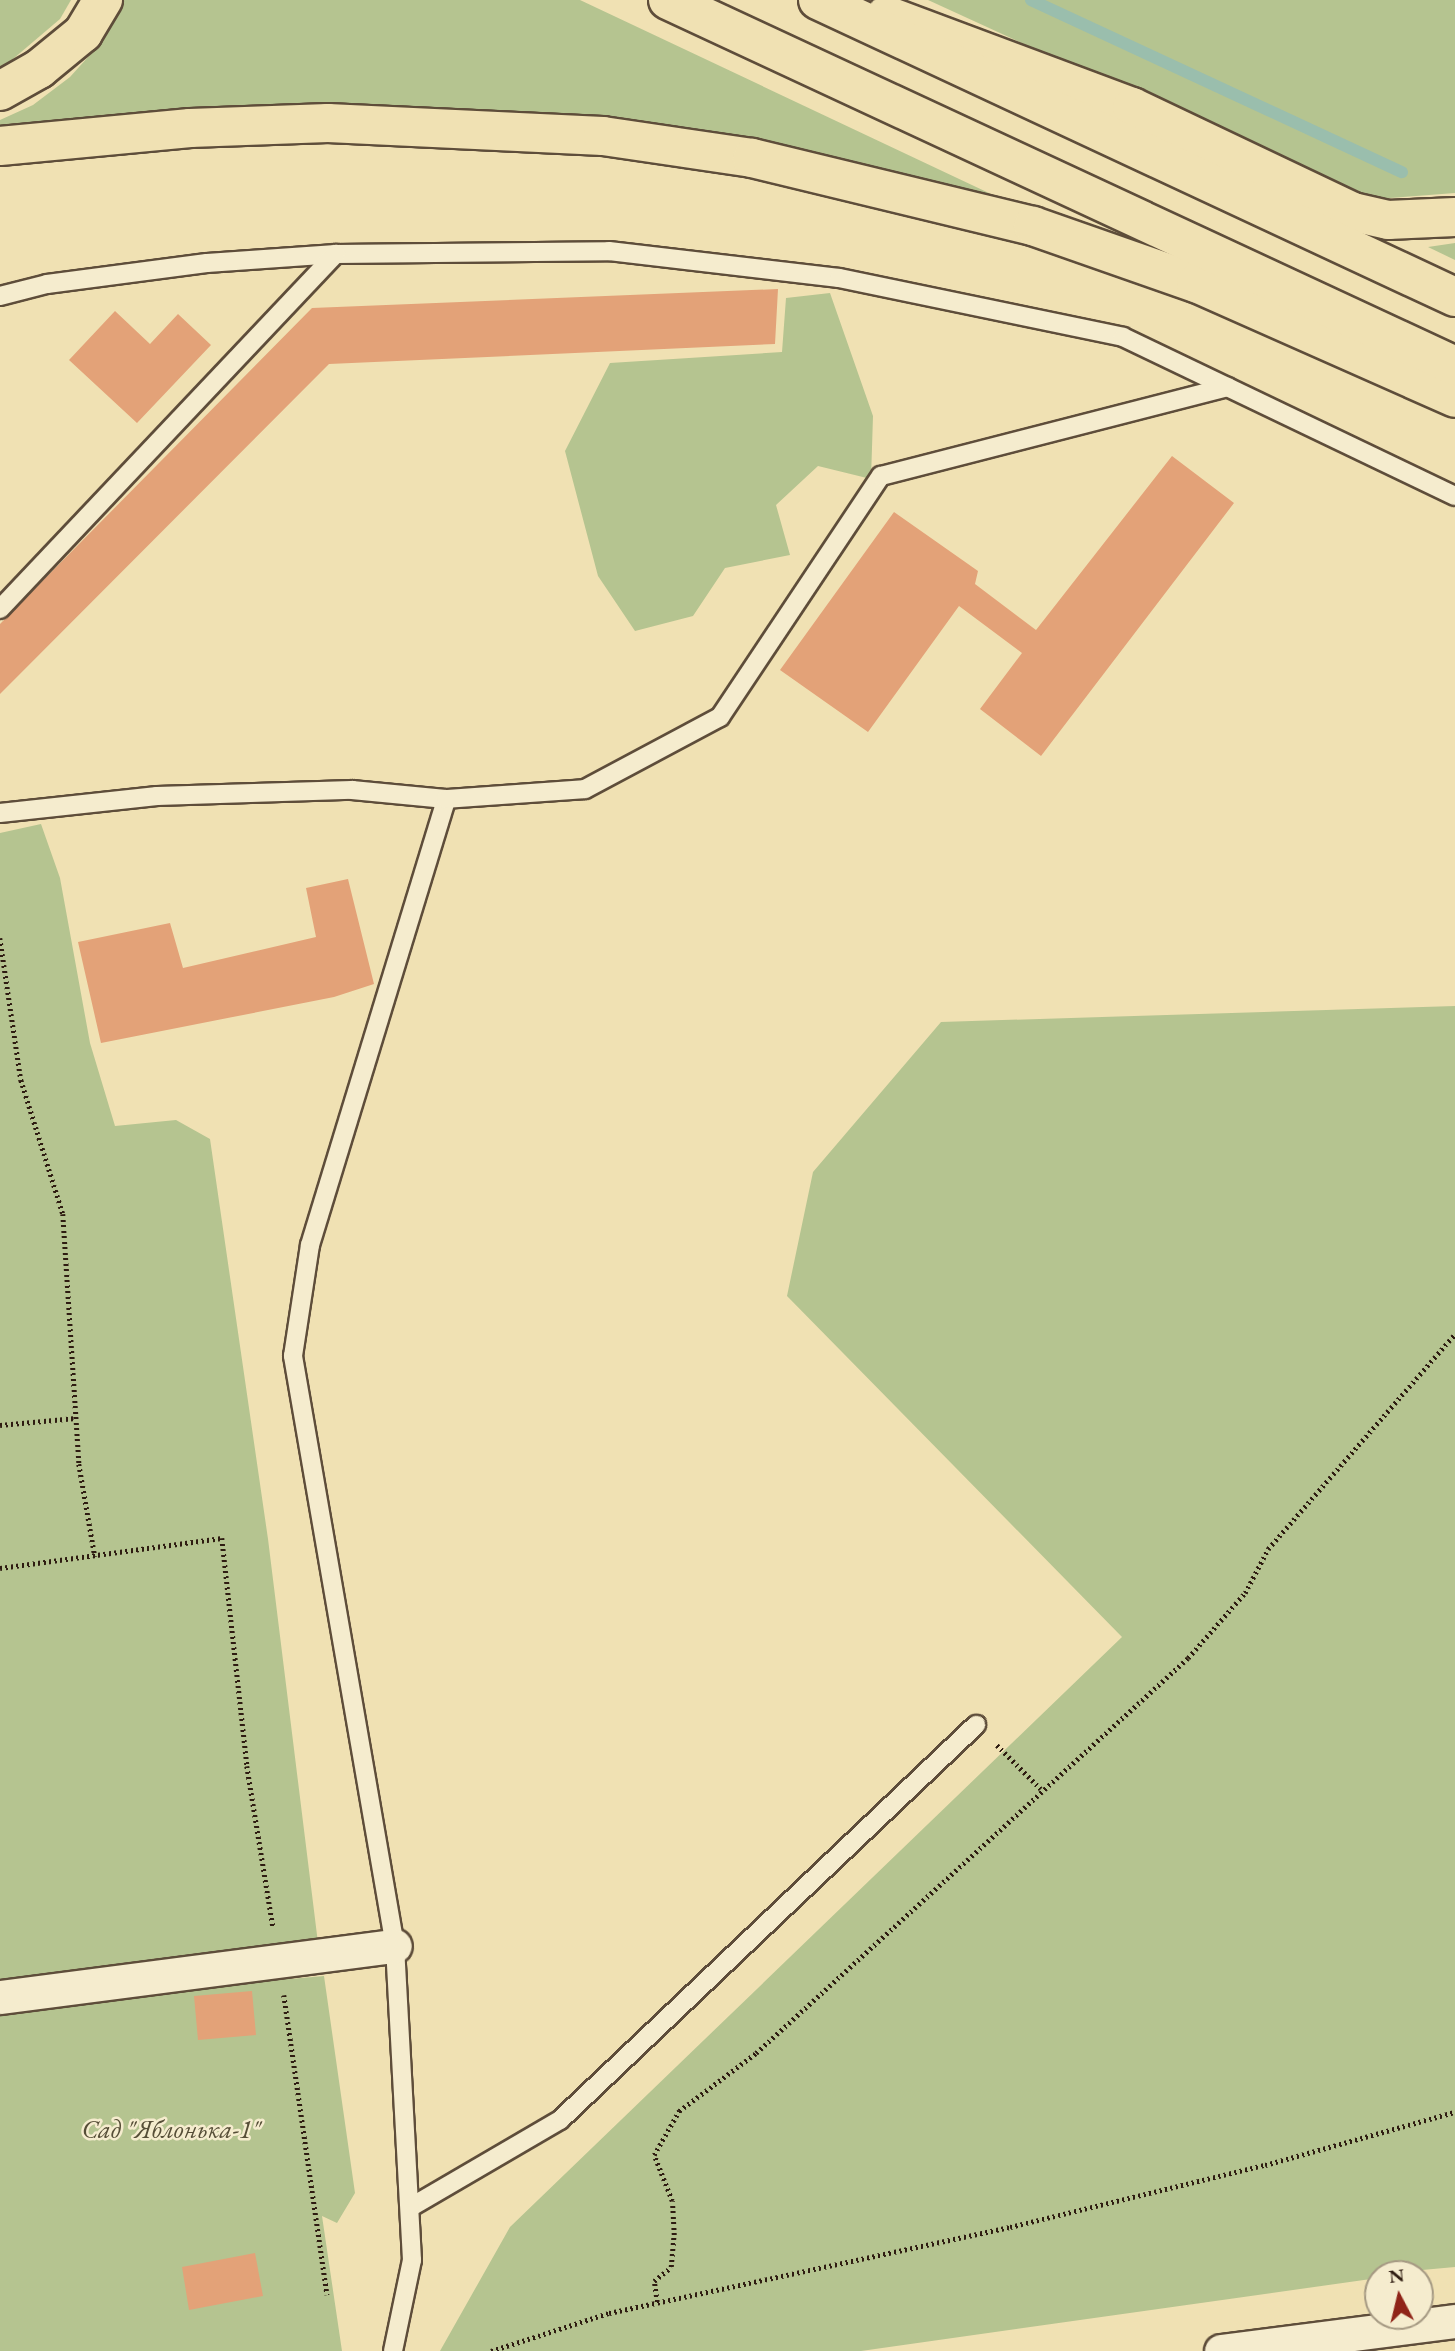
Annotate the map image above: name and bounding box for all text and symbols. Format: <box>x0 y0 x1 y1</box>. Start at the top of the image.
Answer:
park label: Сад "Яблонька-1" <box>82 2114 260 2146</box>
north arrow <box>1364 2260 1434 2330</box>
text: N <box>1387 2262 1406 2289</box>

